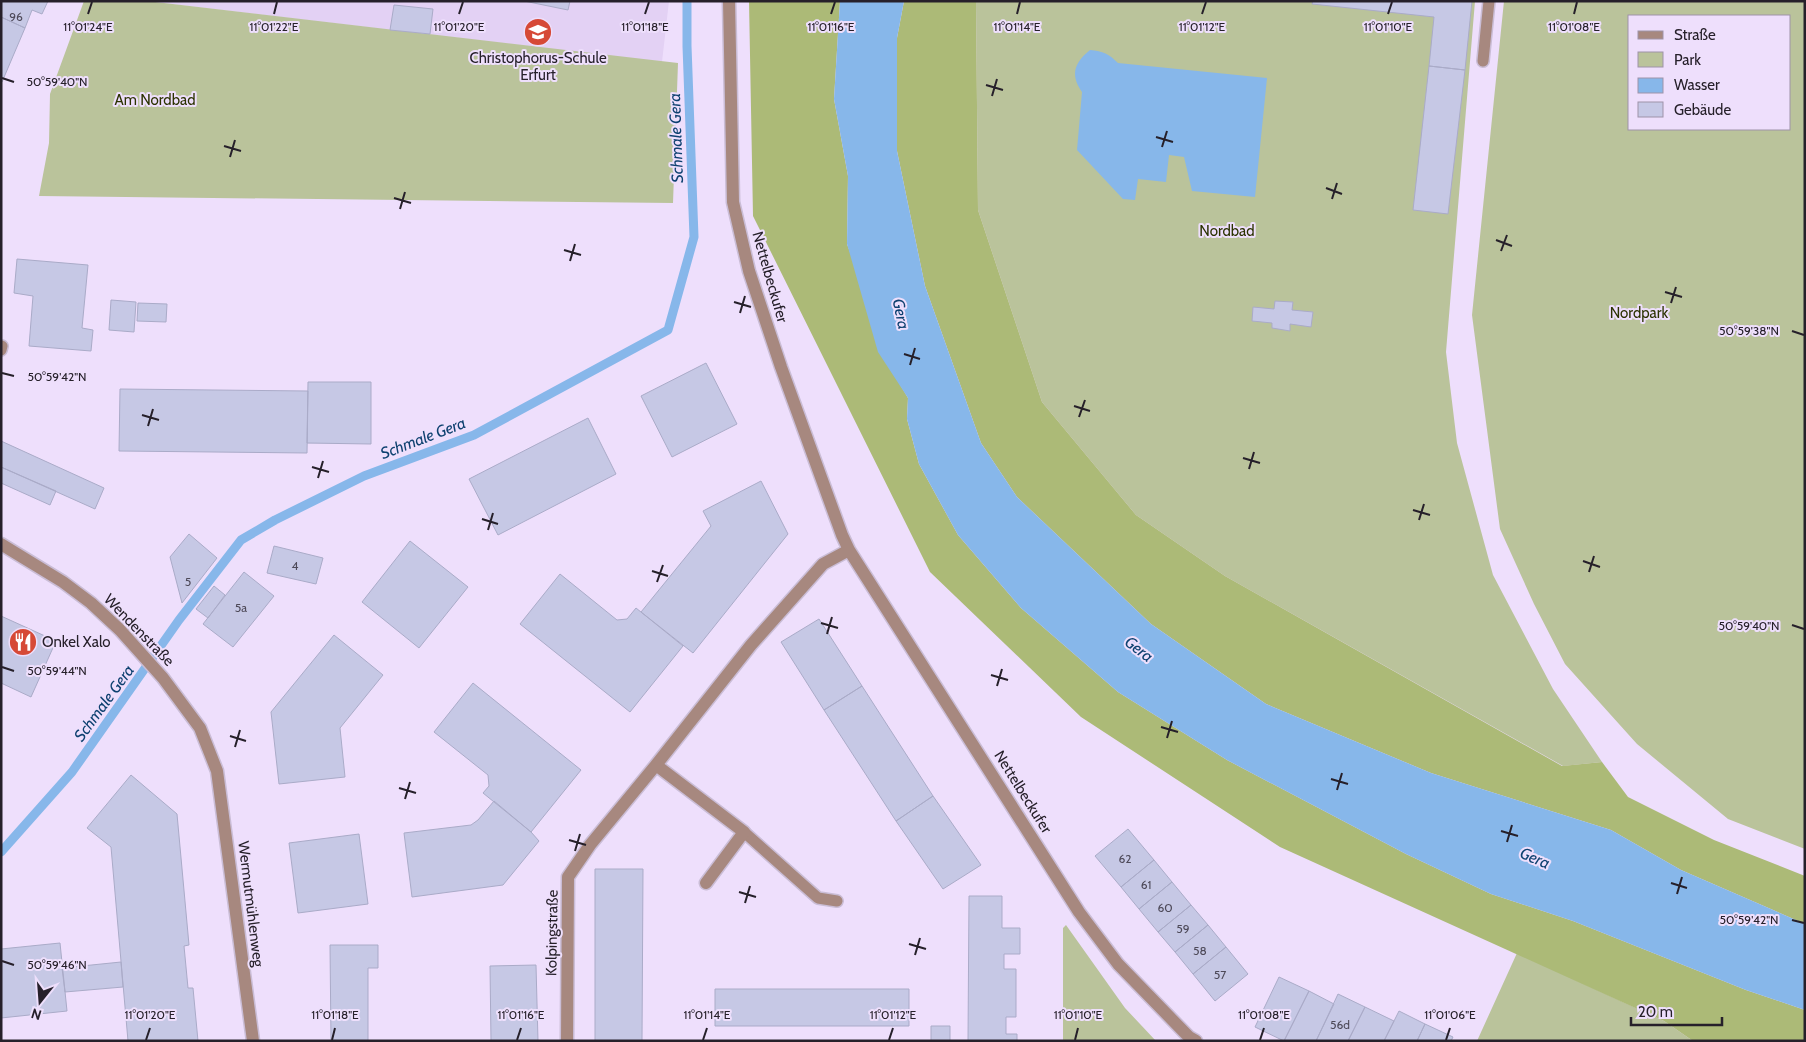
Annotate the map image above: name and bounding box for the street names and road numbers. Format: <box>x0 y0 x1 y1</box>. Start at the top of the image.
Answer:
street label: Nettelbeckufer <box>748 229 792 325</box>
street label: Wendenstraße <box>100 590 178 670</box>
street label: Nettelbeckufer <box>990 747 1056 837</box>
street label: Wermutmühlenweg <box>234 840 268 968</box>
street label: Kolpingstraße <box>542 889 562 976</box>

